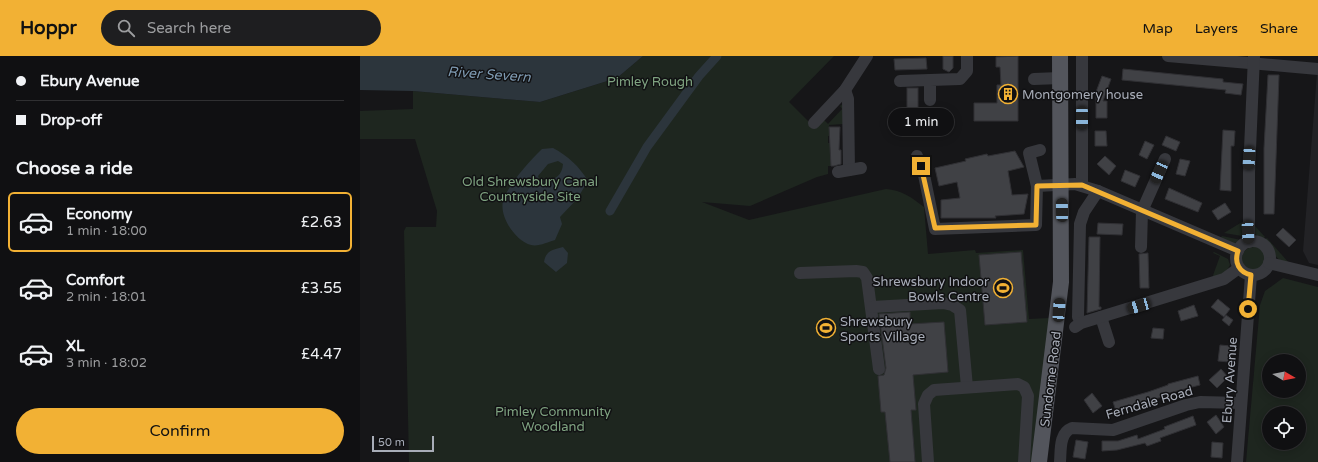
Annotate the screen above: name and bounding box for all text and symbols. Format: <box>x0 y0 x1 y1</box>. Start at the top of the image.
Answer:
search box <box>101 10 381 46</box>
text: Hoppr <box>20 17 77 39</box>
icon: search <box>115 17 137 39</box>
text: Search here <box>147 19 231 37</box>
text: Map <box>1143 20 1173 37</box>
text: Layers <box>1195 20 1238 37</box>
text: Share <box>1260 20 1298 37</box>
water label: River Severn <box>447 63 532 86</box>
text: Ebury Avenue <box>40 72 140 90</box>
park label: Pimley Rough <box>607 74 693 90</box>
building icon: Montgomery house <box>997 83 1019 105</box>
place label: Montgomery house <box>1022 87 1143 103</box>
car <box>1076 106 1088 130</box>
callout: 1 min <box>888 108 954 136</box>
text: Drop-off <box>40 111 102 129</box>
text: 1 min <box>904 114 938 130</box>
car <box>1242 146 1256 170</box>
text: Choose a ride <box>16 157 133 179</box>
route end <box>912 157 930 175</box>
car <box>1149 159 1169 185</box>
park label: Old Shrewsbury Canal Countryside Site <box>462 174 598 205</box>
car <box>1056 198 1068 222</box>
icon: car <box>18 204 54 240</box>
text: Economy <box>66 205 132 223</box>
text: £2.63 <box>301 213 342 231</box>
car <box>1241 220 1255 244</box>
text: 1 min · 18:00 <box>66 223 147 239</box>
icon: car <box>18 270 54 306</box>
text: Comfort <box>66 271 125 289</box>
place label: Shrewsbury Indoor Bowls Centre <box>873 274 989 305</box>
sports icon: Shrewsbury Indoor Bowls Centre <box>992 277 1014 299</box>
text: £3.55 <box>301 279 342 297</box>
text: 2 min · 18:01 <box>66 289 147 305</box>
car <box>1126 297 1152 315</box>
car <box>1052 298 1066 322</box>
route start <box>1239 300 1257 318</box>
place label: Shrewsbury Sports Village <box>840 314 925 345</box>
sports icon: Shrewsbury Sports Village <box>815 317 837 339</box>
street label: Sundorne Road <box>1037 330 1065 428</box>
icon: car <box>18 336 54 372</box>
street label: Ebury Avenue <box>1219 336 1241 424</box>
text: XL <box>66 337 85 355</box>
text: £4.47 <box>301 345 342 363</box>
north arrow <box>1262 354 1306 398</box>
map controls <box>1262 354 1306 450</box>
text: 3 min · 18:02 <box>66 355 147 371</box>
street label: Ferndale Road <box>1104 383 1195 423</box>
park label: Pimley Community Woodland <box>495 404 611 435</box>
button: locate <box>1262 406 1306 450</box>
button: Confirm <box>16 408 344 454</box>
scale bar <box>372 434 434 453</box>
text: 50 m <box>378 436 405 449</box>

